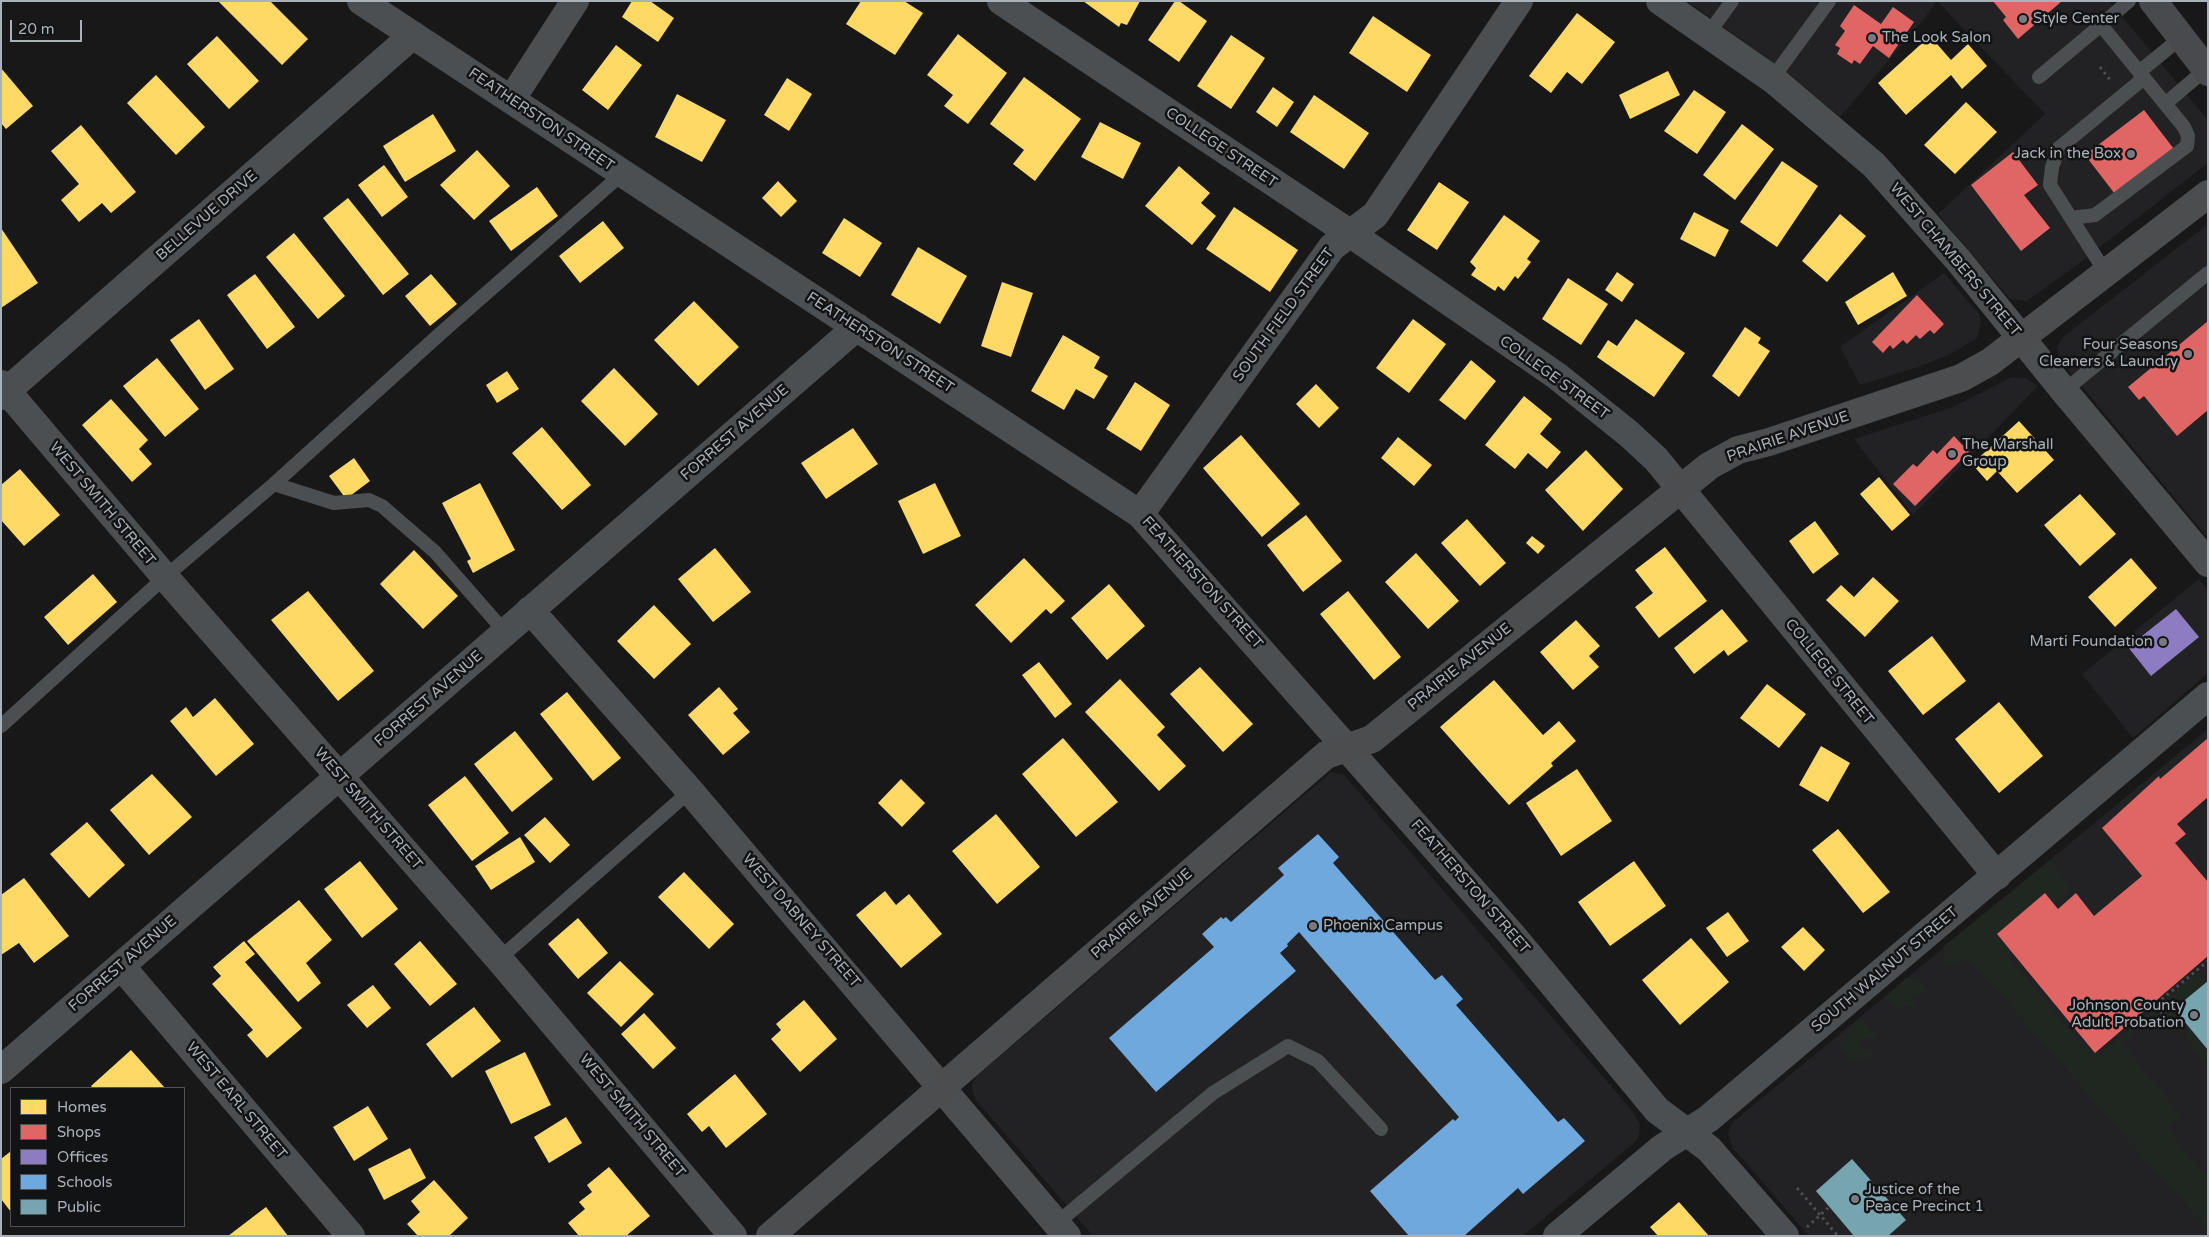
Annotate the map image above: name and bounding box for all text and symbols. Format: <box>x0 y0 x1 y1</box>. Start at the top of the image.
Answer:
scale bar <box>12 10 85 42</box>
place label: Style Center <box>2033 10 2119 28</box>
marker: Style Center <box>2017 13 2029 25</box>
text: 20 m <box>18 20 55 38</box>
place label: The Look Salon <box>1882 29 1991 47</box>
marker: The Look Salon <box>1866 32 1878 44</box>
street label: FEATHERSTON STREET <box>465 64 617 176</box>
street label: COLLEGE STREET <box>1162 104 1280 192</box>
place label: Jack in the Box <box>2014 145 2121 163</box>
marker: Jack in the Box <box>2125 148 2137 160</box>
street label: BELLEVUE DRIVE <box>153 167 261 265</box>
street label: WEST CHAMBERS STREET <box>1886 180 2024 340</box>
street label: SOUTH FIELD STREET <box>1229 245 1339 385</box>
street label: FEATHERSTON STREET <box>803 289 957 397</box>
street label: COLLEGE STREET <box>1496 332 1612 424</box>
place label: Four Seasons Cleaners & Laundry <box>2039 336 2178 371</box>
marker: Four Seasons Cleaners & Laundry <box>2182 348 2194 360</box>
street label: FORREST AVENUE <box>677 381 793 485</box>
street label: PRAIRIE AVENUE <box>1724 408 1852 466</box>
place label: The Marshall Group <box>1962 436 2053 471</box>
street label: WEST SMITH STREET <box>45 439 159 569</box>
marker: The Marshall Group <box>1946 448 1958 460</box>
street label: FEATHERSTON STREET <box>1138 513 1266 653</box>
street label: COLLEGE STREET <box>1781 616 1877 728</box>
street label: PRAIRIE AVENUE <box>1405 620 1515 714</box>
place label: Marti Foundation <box>2030 633 2153 651</box>
marker: Marti Foundation <box>2157 636 2169 648</box>
street label: FORREST AVENUE <box>371 647 487 751</box>
street label: WEST SMITH STREET <box>310 744 426 874</box>
street label: FEATHERSTON STREET <box>1407 816 1533 958</box>
street label: WEST DABNEY STREET <box>738 851 864 991</box>
street label: PRAIRIE AVENUE <box>1088 865 1196 963</box>
street label: SOUTH WALNUT STREET <box>1808 904 1962 1036</box>
street label: FORREST AVENUE <box>65 912 181 1016</box>
place label: Phoenix Campus <box>1323 917 1443 935</box>
marker: Phoenix Campus <box>1307 920 1319 932</box>
place label: Johnson County Adult Probation <box>2069 997 2184 1032</box>
marker: Johnson County Adult Probation <box>2188 1009 2200 1021</box>
street label: WEST EARL STREET <box>182 1039 290 1163</box>
street label: WEST SMITH STREET <box>575 1051 689 1181</box>
legend <box>10 1087 185 1227</box>
text: Homes <box>57 1098 107 1116</box>
text: Shops <box>57 1123 101 1141</box>
text: Offices <box>57 1148 108 1166</box>
text: Schools <box>57 1173 113 1191</box>
place label: Justice of the Peace Precinct 1 <box>1865 1181 1984 1216</box>
marker: Justice of the Peace Precinct 1 <box>1849 1193 1861 1205</box>
text: Public <box>57 1198 101 1216</box>

